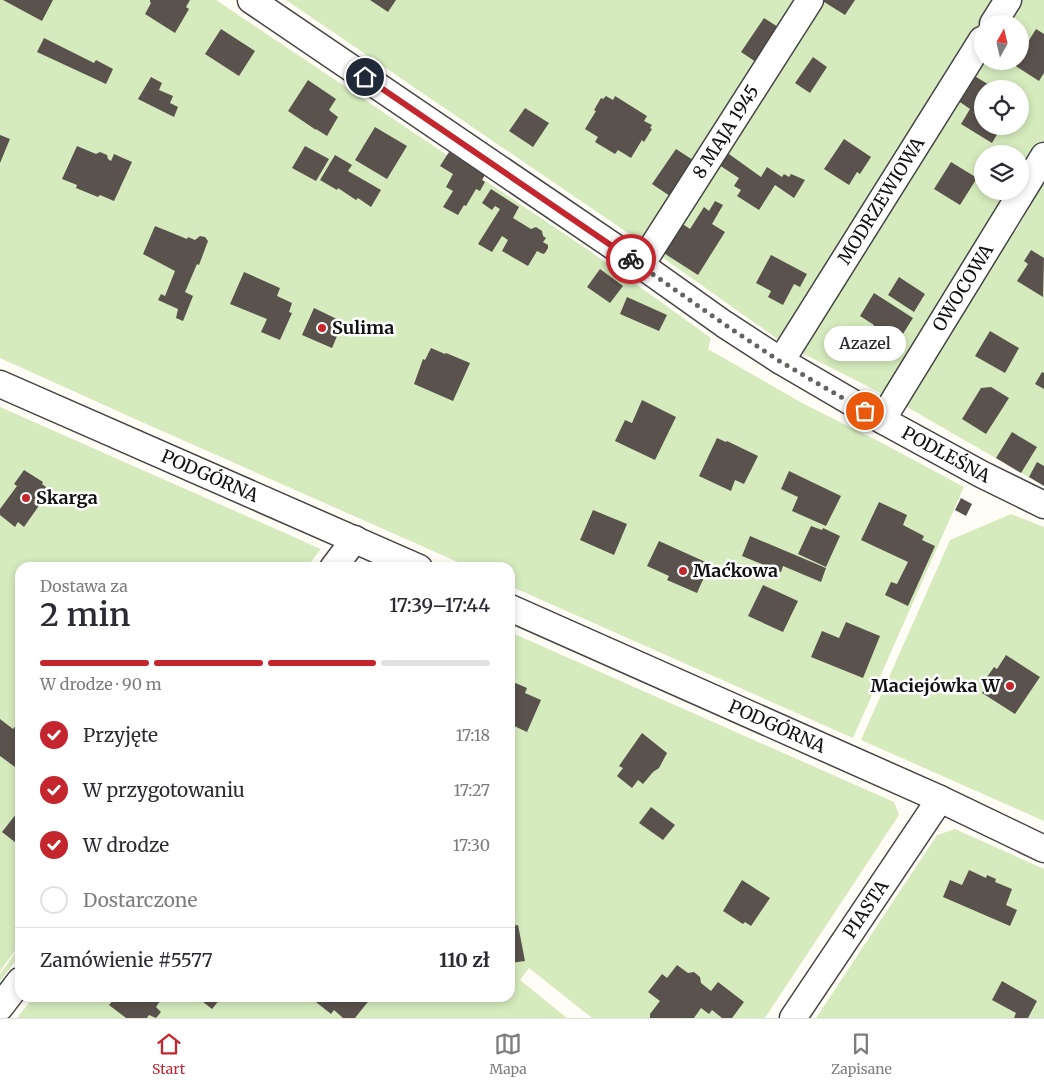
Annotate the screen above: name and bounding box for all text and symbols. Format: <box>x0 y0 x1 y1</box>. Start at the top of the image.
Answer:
north arrow <box>974 15 1029 70</box>
map controls <box>974 15 1029 200</box>
pin <box>344 56 386 98</box>
icon: home <box>351 63 379 91</box>
street label: 8 MAJA 1945 <box>687 80 764 183</box>
button: locate <box>974 80 1029 135</box>
street label: MODRZEWIOWA <box>832 132 929 268</box>
button: layers <box>974 145 1029 200</box>
courier <box>606 234 656 284</box>
street label: OWOCOWA <box>927 240 998 335</box>
icon: bike <box>617 245 645 273</box>
place label: Sulima <box>332 316 394 339</box>
marker: Sulima <box>316 322 328 334</box>
callout: Azazel <box>824 326 906 361</box>
text: Azazel <box>839 333 891 353</box>
pin <box>844 390 886 432</box>
icon: bag <box>851 397 879 425</box>
street label: PODLEŚNA <box>898 421 994 488</box>
street label: PODGÓRNA <box>158 444 262 507</box>
place label: Skarga <box>36 486 98 509</box>
marker: Skarga <box>20 492 32 504</box>
place label: Maćkowa <box>693 559 778 582</box>
marker: Maćkowa <box>677 565 689 577</box>
text: Dostawa za <box>40 576 128 596</box>
text: 17:39–17:44 <box>389 593 490 617</box>
text: 2 min <box>40 595 130 635</box>
text: W drodze · 90 m <box>40 674 162 694</box>
place label: Maciejówka W <box>871 674 1001 697</box>
marker: Maciejówka W <box>1004 680 1016 692</box>
street label: PODGÓRNA <box>725 694 830 758</box>
icon: check <box>40 721 68 749</box>
text: Przyjęte <box>83 723 158 747</box>
text: 17:18 <box>456 725 490 745</box>
icon: check <box>40 776 68 804</box>
text: W przygotowaniu <box>83 778 245 802</box>
text: 17:27 <box>454 780 490 800</box>
icon: check <box>40 831 68 859</box>
text: W drodze <box>83 833 169 857</box>
text: 17:30 <box>453 835 490 855</box>
street label: PIASTA <box>838 875 894 943</box>
text: Dostarczone <box>83 888 197 912</box>
text: Zamówienie #5577 <box>40 948 213 972</box>
text: 110 zł <box>439 948 490 972</box>
tab: Start <box>152 1030 185 1078</box>
tab: Mapa <box>489 1030 527 1078</box>
tab: Zapisane <box>831 1030 892 1078</box>

